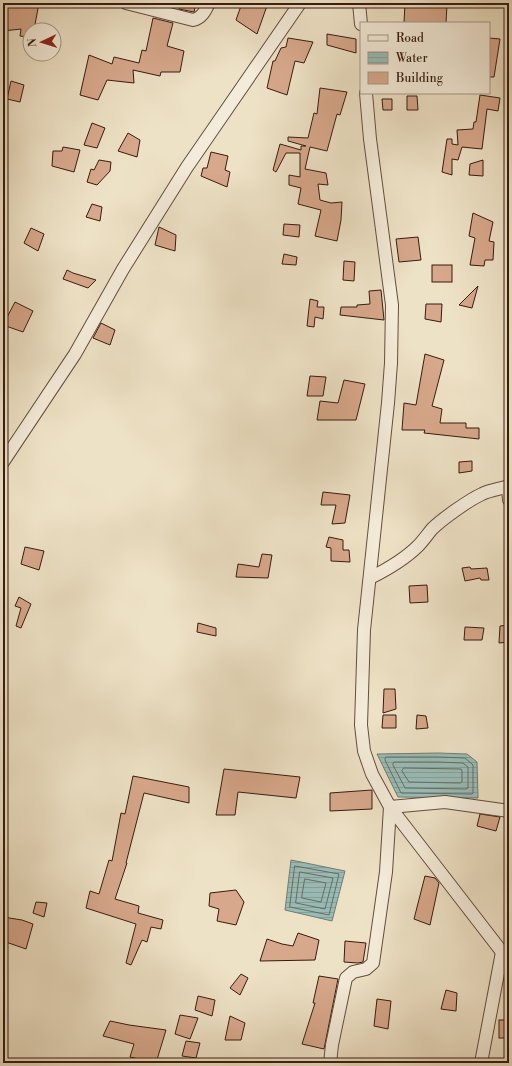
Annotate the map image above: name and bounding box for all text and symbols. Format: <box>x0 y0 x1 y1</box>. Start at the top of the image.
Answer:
north arrow <box>22 22 62 62</box>
legend <box>360 22 490 94</box>
text: Road <box>396 31 424 46</box>
text: N <box>26 38 40 47</box>
text: Water <box>395 51 428 66</box>
text: Building <box>395 71 444 86</box>

